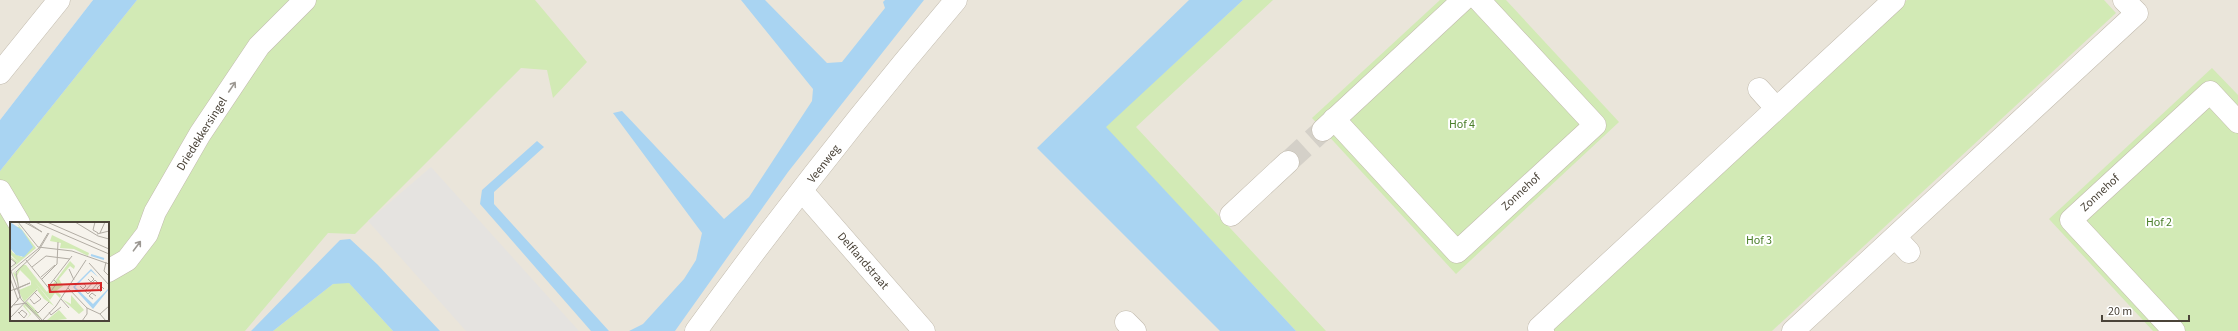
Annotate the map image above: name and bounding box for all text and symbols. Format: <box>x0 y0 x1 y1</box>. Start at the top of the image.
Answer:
one-way arrow <box>228 81 236 92</box>
street label: Driedekkersingel <box>172 94 232 174</box>
park label: Hof 4 <box>1449 116 1475 133</box>
street label: Veenweg <box>803 141 845 187</box>
street label: Zonnehof <box>1498 169 1545 215</box>
street label: Zonnehof <box>2077 170 2124 216</box>
park label: Hof 2 <box>2146 214 2172 231</box>
inset map <box>10 222 109 321</box>
street label: Delflandstraat <box>833 229 893 293</box>
park label: Hof 3 <box>1746 232 1772 249</box>
one-way arrow <box>133 241 142 252</box>
scale bar <box>2102 297 2189 323</box>
text: 20 m <box>2108 303 2132 320</box>

